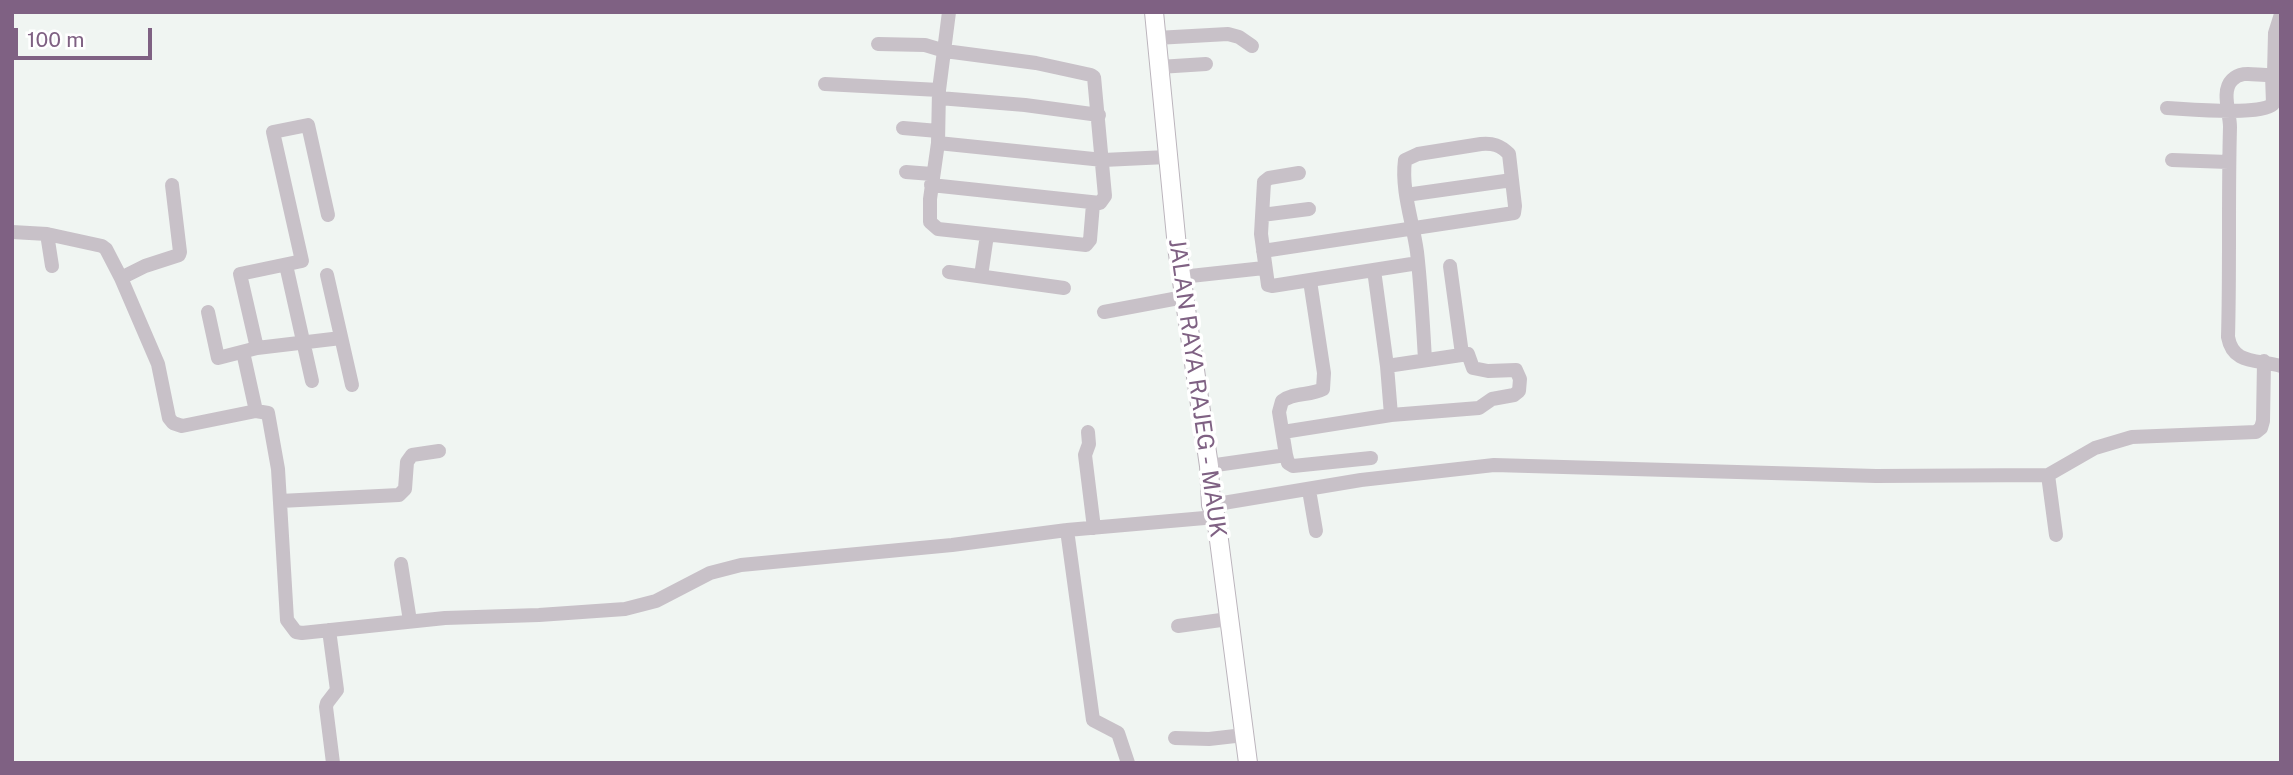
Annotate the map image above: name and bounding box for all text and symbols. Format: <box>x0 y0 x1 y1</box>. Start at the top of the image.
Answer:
scale bar <box>18 14 156 58</box>
text: 100 m <box>27 27 84 52</box>
street label: JALAN RAYA RAJEG - MAUK <box>1162 237 1232 539</box>

